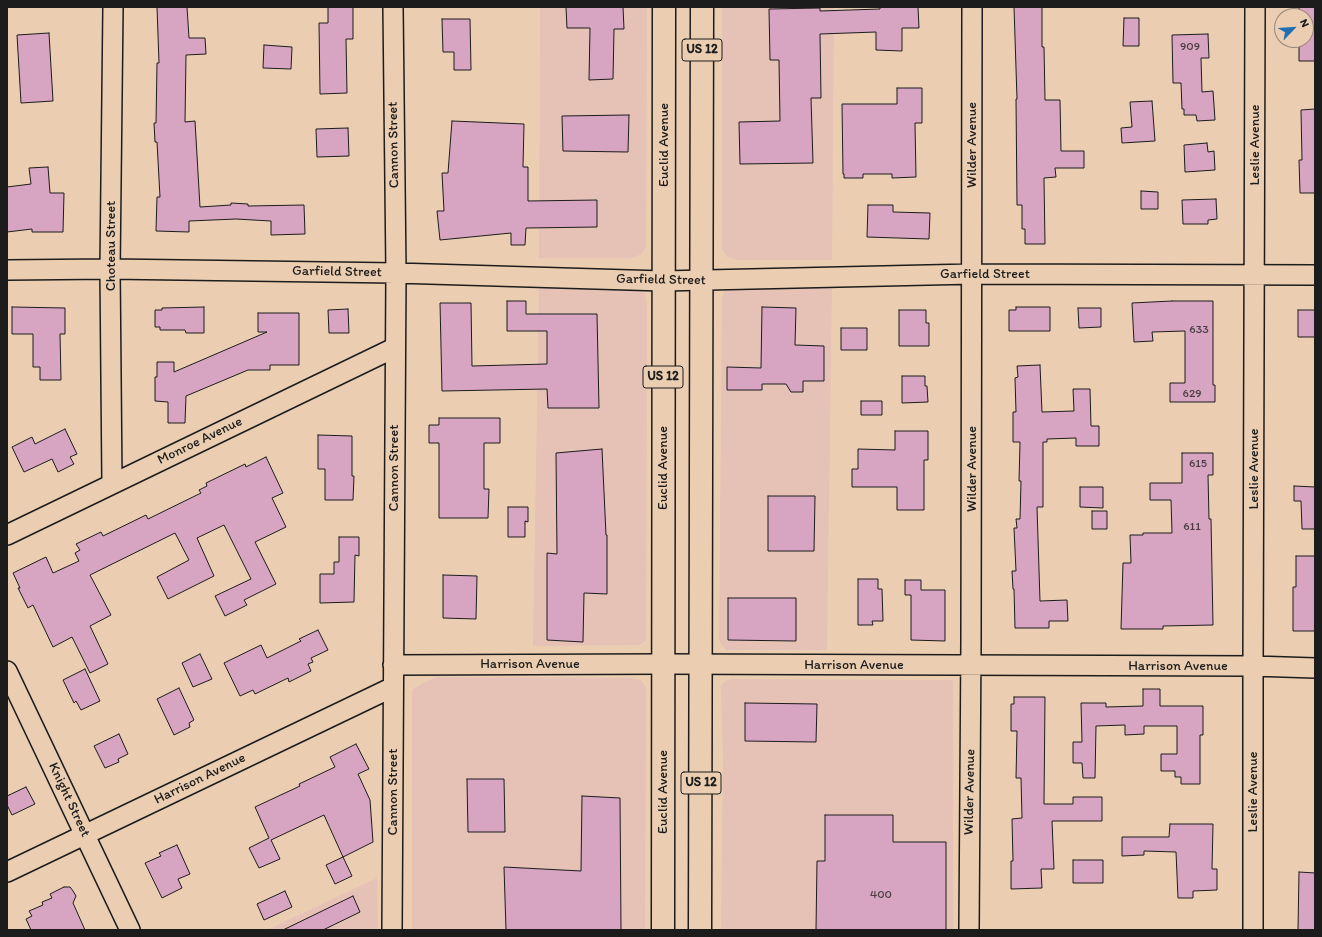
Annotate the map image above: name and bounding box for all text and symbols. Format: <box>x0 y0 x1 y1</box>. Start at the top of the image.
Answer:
north arrow <box>1274 8 1314 48</box>
text: N <box>1297 17 1312 29</box>
road number: US 12 <box>682 39 722 61</box>
house number: 909 <box>1180 40 1200 54</box>
street label: Cannon Street <box>385 101 403 189</box>
street label: Wilder Avenue <box>964 102 980 188</box>
street label: Euclid Avenue <box>656 103 672 187</box>
street label: Leslie Avenue <box>1247 104 1263 186</box>
street label: Choteau Street <box>103 201 119 291</box>
street label: Garfield Street <box>292 263 382 281</box>
street label: Garfield Street <box>940 266 1030 282</box>
street label: Garfield Street <box>616 271 706 289</box>
house number: 633 <box>1189 323 1209 337</box>
road number: US 12 <box>643 366 683 388</box>
house number: 629 <box>1183 387 1201 401</box>
street label: Monroe Avenue <box>155 413 245 469</box>
street label: Cannon Street <box>386 425 402 511</box>
street label: Euclid Avenue <box>655 426 671 510</box>
street label: Wilder Avenue <box>964 426 980 512</box>
street label: Leslie Avenue <box>1246 428 1262 510</box>
house number: 615 <box>1189 457 1207 471</box>
house number: 611 <box>1183 520 1201 534</box>
street label: Harrison Avenue <box>480 656 580 672</box>
street label: Harrison Avenue <box>804 657 904 673</box>
street label: Harrison Avenue <box>1128 658 1228 674</box>
street label: Cannon Street <box>385 749 401 835</box>
street label: Wilder Avenue <box>961 749 979 835</box>
street label: Harrison Avenue <box>152 750 248 808</box>
street label: Euclid Avenue <box>655 750 671 834</box>
street label: Leslie Avenue <box>1245 751 1261 833</box>
street label: Knight Street <box>44 760 94 840</box>
road number: US 12 <box>681 772 721 794</box>
house number: 400 <box>870 888 892 902</box>

